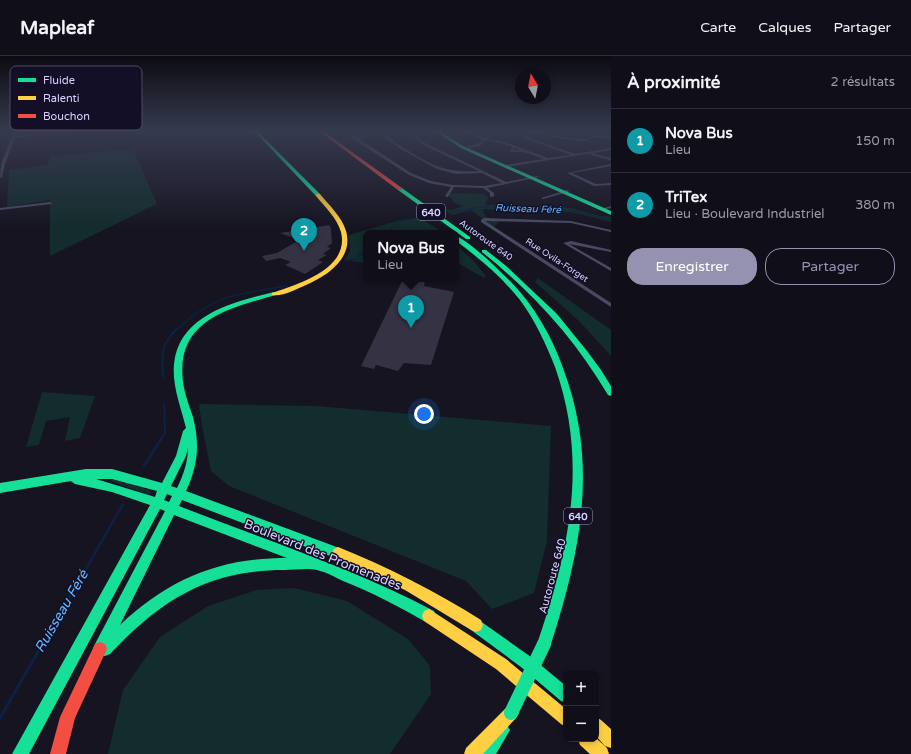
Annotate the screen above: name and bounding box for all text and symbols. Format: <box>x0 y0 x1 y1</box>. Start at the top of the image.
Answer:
text: Mapleaf <box>20 17 94 39</box>
text: Carte <box>700 19 736 36</box>
text: Calques <box>758 19 811 36</box>
text: Partager <box>833 19 891 36</box>
legend <box>10 66 142 130</box>
north arrow <box>515 68 551 104</box>
text: À proximité <box>627 72 720 93</box>
text: Fluide <box>43 74 75 87</box>
text: 2 résultats <box>831 74 895 90</box>
text: Ralenti <box>43 92 80 105</box>
text: Bouchon <box>43 110 90 123</box>
text: Nova Bus <box>665 124 733 142</box>
text: 1 <box>636 133 644 149</box>
text: 150 m <box>855 133 895 149</box>
text: Lieu <box>665 142 691 158</box>
text: TriTex <box>665 188 707 206</box>
text: 2 <box>636 197 644 213</box>
text: 380 m <box>855 197 895 213</box>
water label: Ruisseau Féré <box>495 202 562 216</box>
road number: 640 <box>417 204 445 220</box>
text: Lieu · Boulevard Industriel <box>665 206 825 222</box>
street label: Autoroute 640 <box>457 217 515 264</box>
pin: 2 <box>291 218 317 251</box>
popup <box>363 230 459 282</box>
street label: Rue Ovila-Forget <box>523 236 591 285</box>
text: Nova Bus <box>377 239 445 257</box>
button: Enregistrer <box>627 248 757 285</box>
button: Partager <box>765 248 895 285</box>
text: Lieu <box>377 257 403 273</box>
pin: 1 <box>398 295 424 328</box>
your location <box>414 404 434 424</box>
road number: 640 <box>564 508 592 524</box>
street label: Boulevard des Promenades <box>241 516 404 594</box>
street label: Autoroute 640 <box>536 537 569 615</box>
water label: Ruisseau Féré <box>31 566 92 655</box>
map controls <box>563 670 599 742</box>
button: + <box>563 670 599 706</box>
button: − <box>563 706 599 742</box>

